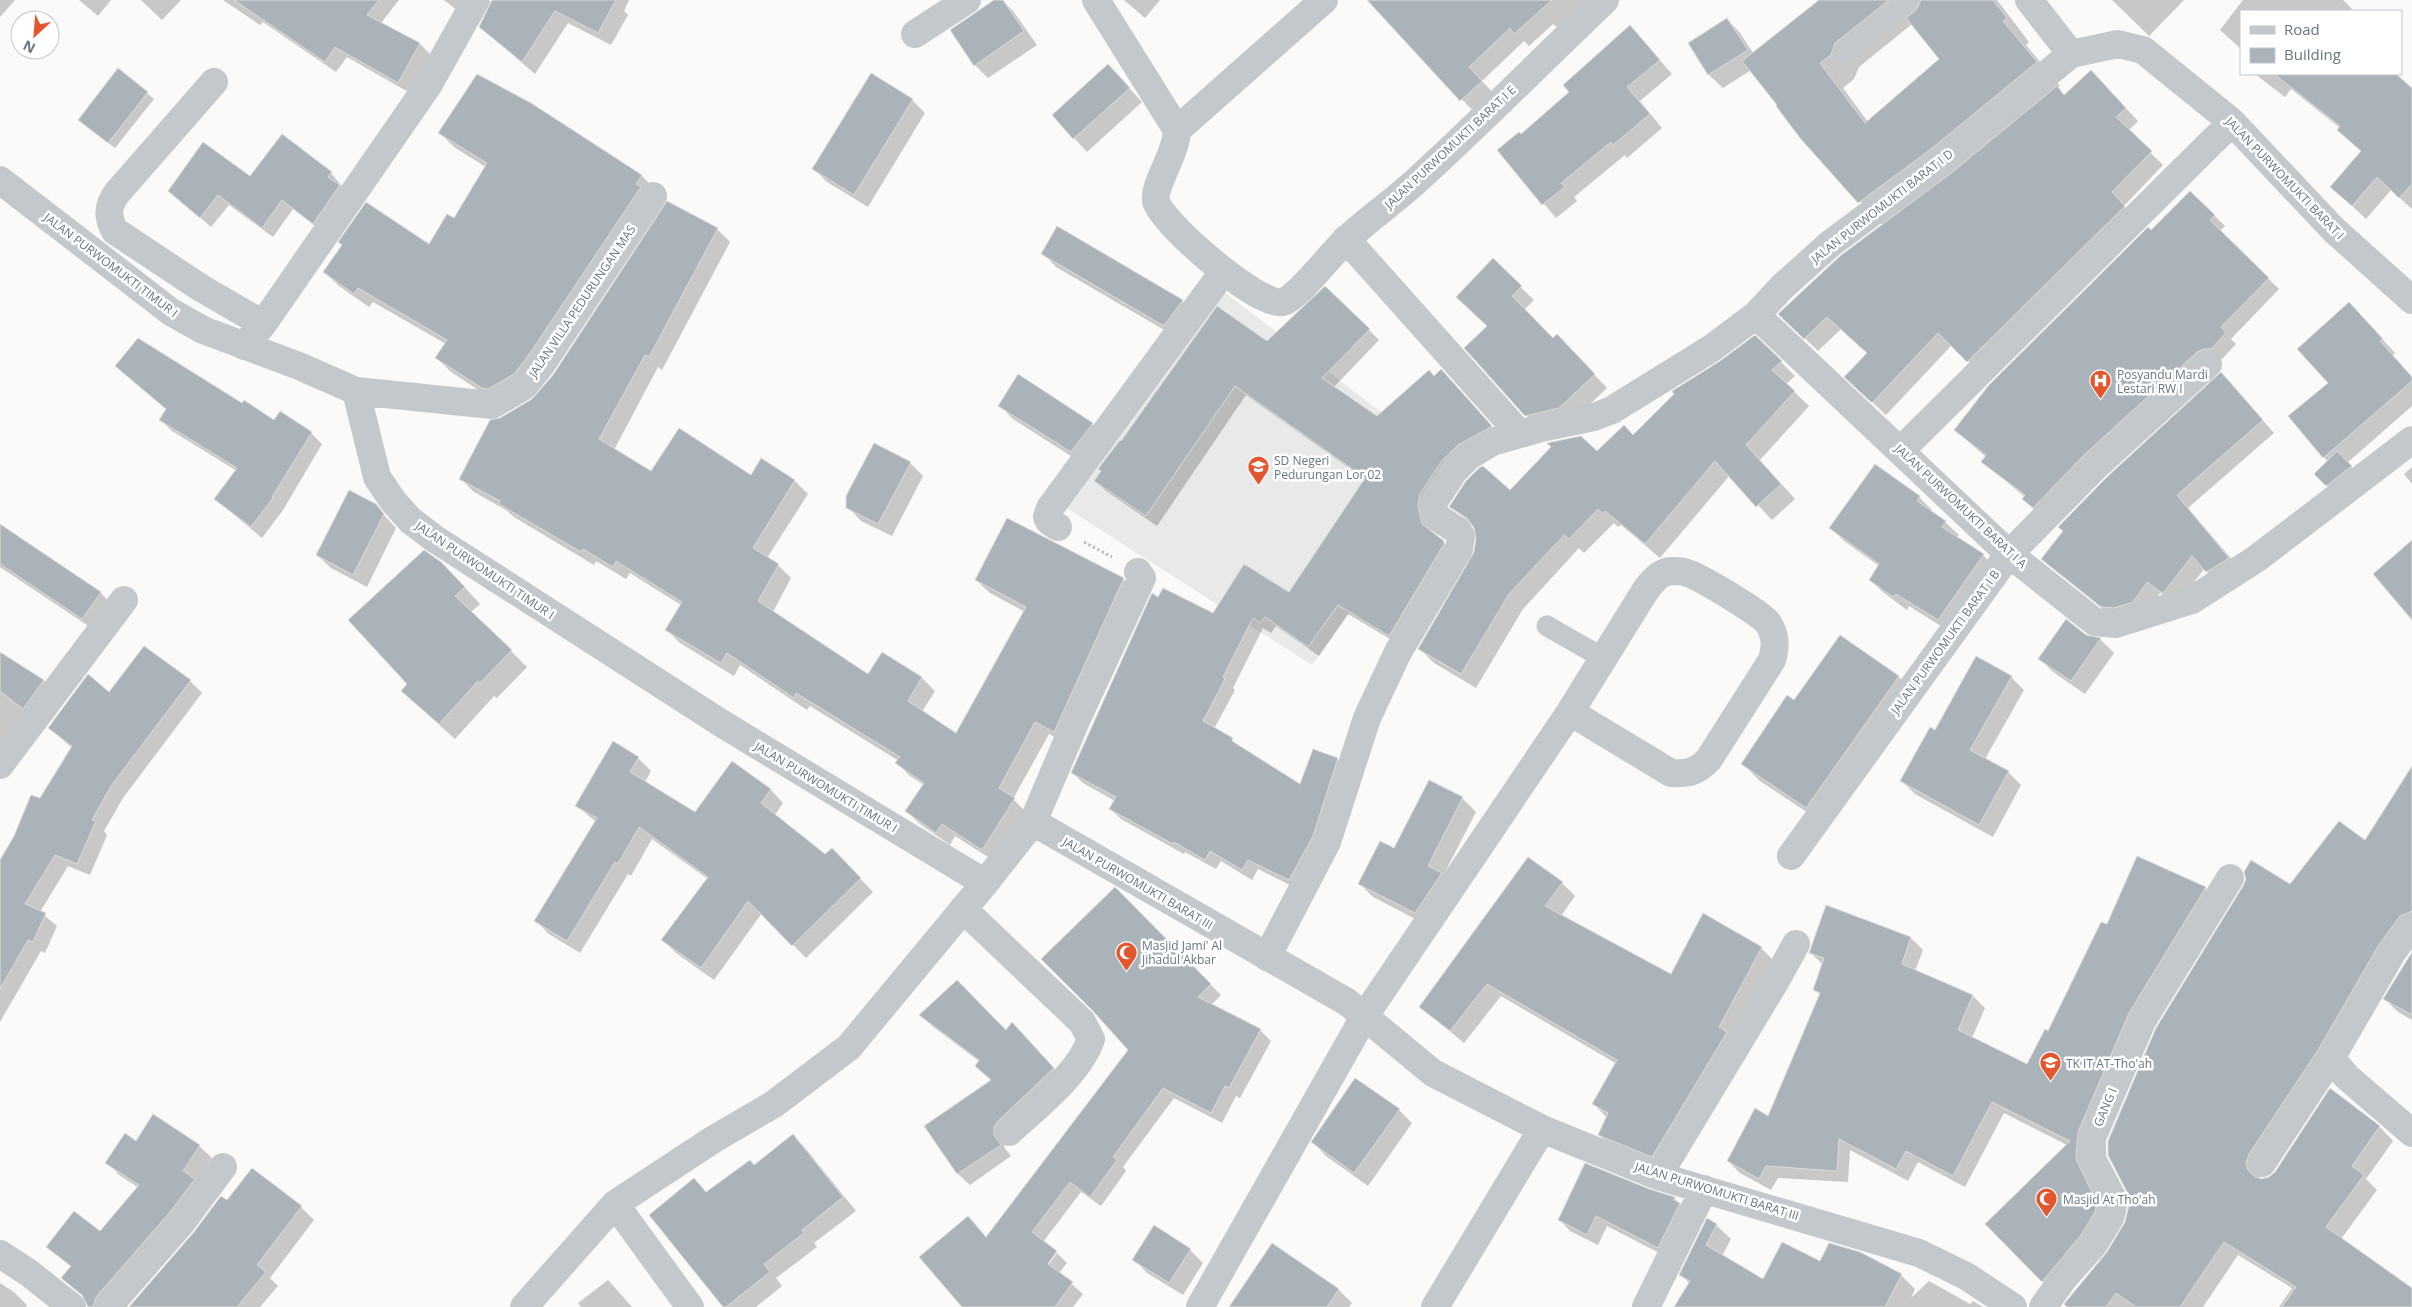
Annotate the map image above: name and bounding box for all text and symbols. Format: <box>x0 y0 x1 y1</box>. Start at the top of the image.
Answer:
north arrow <box>10 10 60 60</box>
legend <box>2240 10 2402 75</box>
text: Road <box>2284 19 2320 39</box>
text: N <box>20 36 38 58</box>
text: Building <box>2284 44 2341 64</box>
street label: JALAN PURWOMUKTI BARAT I E <box>1380 82 1519 213</box>
street label: JALAN PURWOMUKTI BARAT I <box>2221 112 2348 243</box>
street label: JALAN PURWOMUKTI BARAT I D <box>1807 145 1957 267</box>
street label: JALAN PURWOMUKTI TIMUR I <box>40 208 182 321</box>
street label: JALAN VILLA PEDURUNGAN MAS <box>524 221 640 381</box>
place label: Posyandu Mardi Lestari RW I <box>2117 366 2208 397</box>
hospital icon: Posyandu Mardi Lestari RW I <box>2089 369 2113 400</box>
street label: JALAN PURWOMUKTI BARAT I A <box>1891 440 2031 572</box>
place label: SD Negeri Pedurungan Lor 02 <box>1274 452 1381 483</box>
school or university icon: SD Negeri Pedurungan Lor 02 <box>1246 455 1270 486</box>
street label: JALAN PURWOMUKTI TIMUR I <box>411 517 558 623</box>
street label: JALAN PURWOMUKTI BARAT I B <box>1886 566 2003 719</box>
street label: JALAN PURWOMUKTI TIMUR I <box>750 737 901 837</box>
street label: JALAN PURWOMUKTI BARAT III <box>1059 832 1216 933</box>
place label: Masjid Jami' Al Jihadul Akbar <box>1141 937 1222 968</box>
mosque icon: Masjid Jami' Al Jihadul Akbar <box>1114 940 1138 971</box>
school or university icon: TK IT AT-Tho'ah <box>2038 1051 2062 1082</box>
place label: TK IT AT-Tho'ah <box>2066 1055 2152 1072</box>
street label: GANG I <box>2089 1085 2121 1129</box>
street label: JALAN PURWOMUKTI BARAT III <box>1632 1158 1801 1224</box>
mosque icon: Masjid At Tho'ah <box>2035 1187 2059 1218</box>
place label: Masjid At Tho'ah <box>2063 1191 2156 1208</box>

